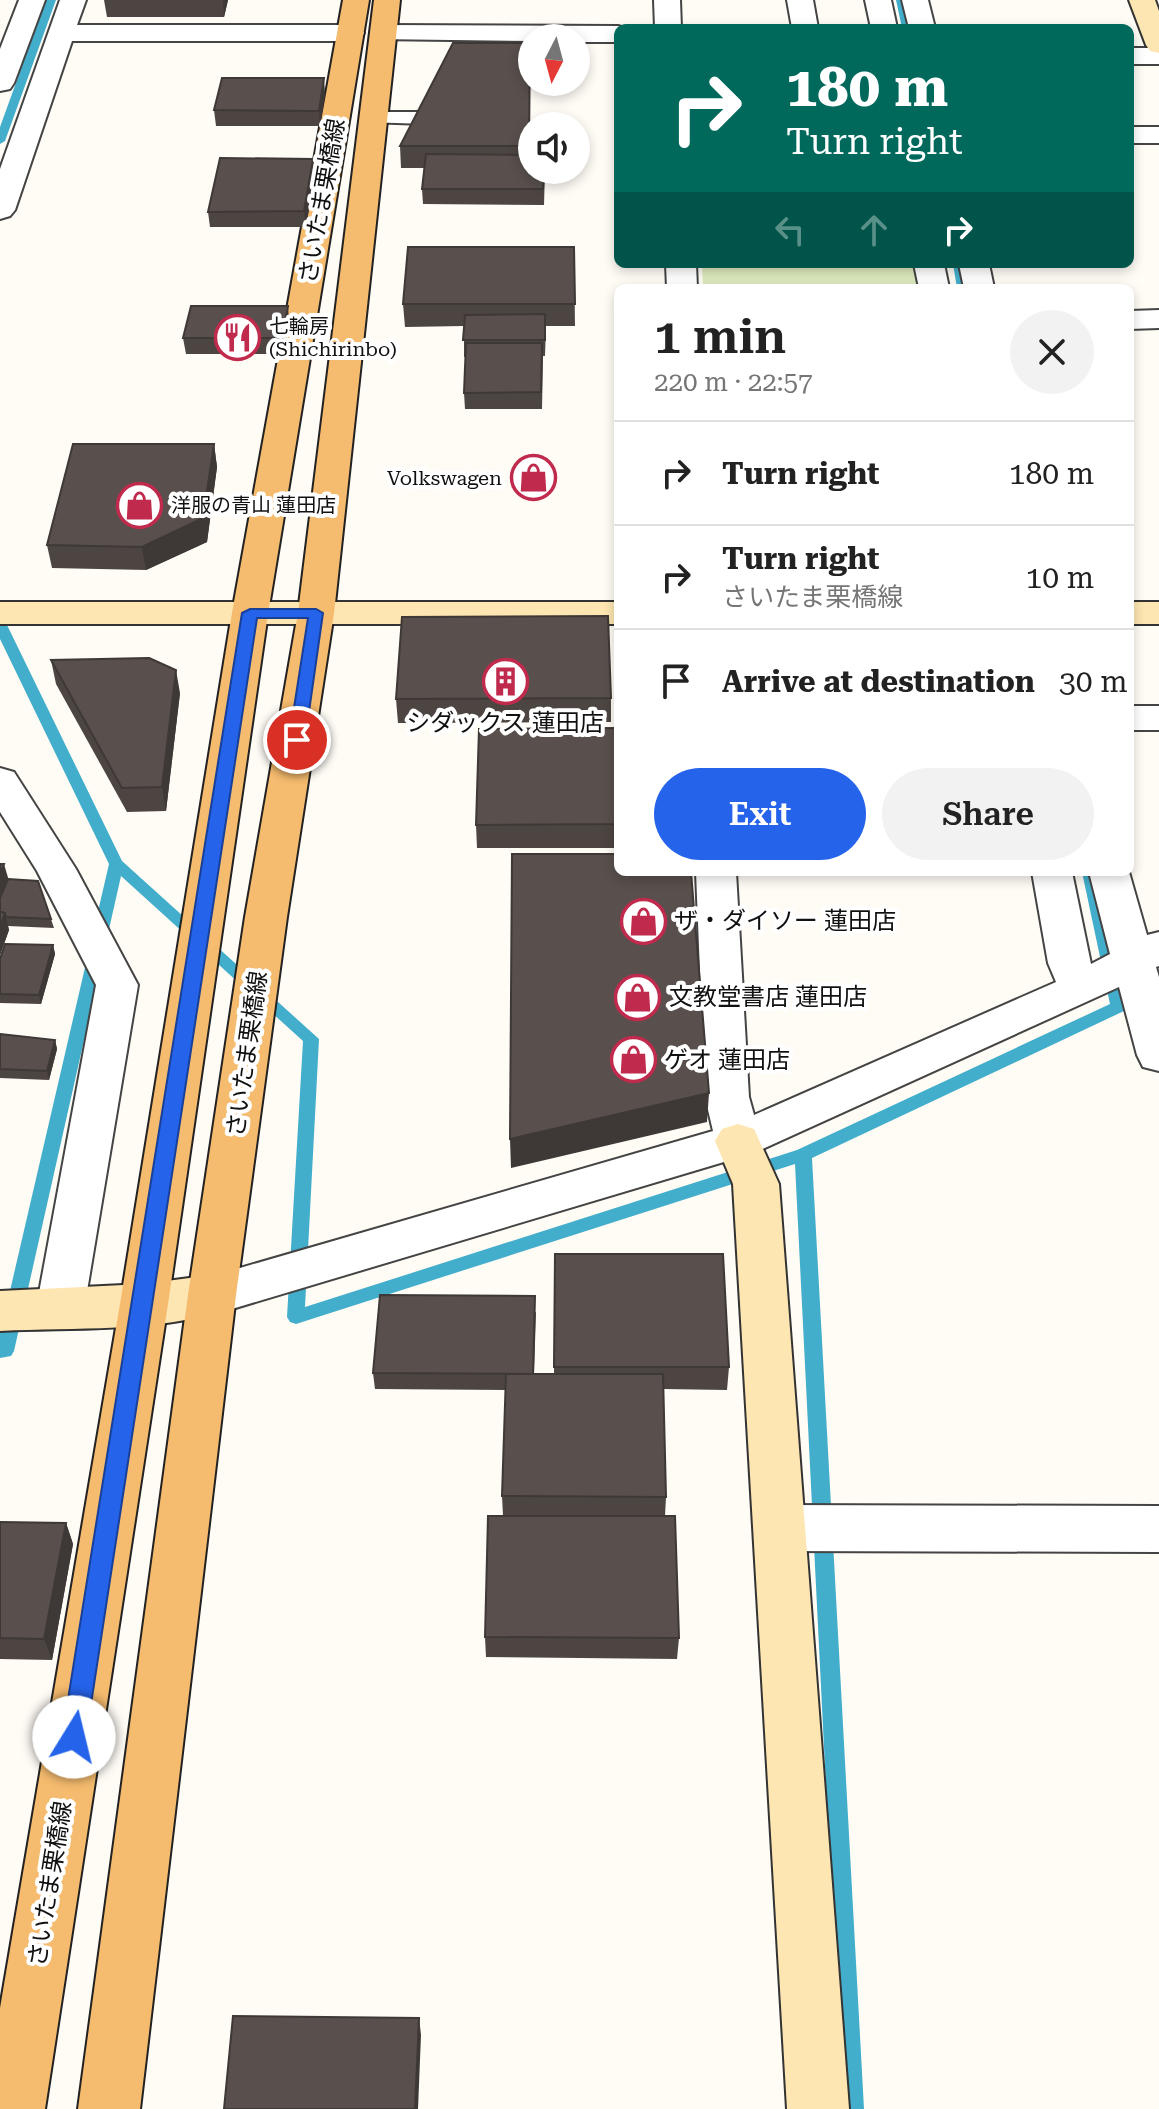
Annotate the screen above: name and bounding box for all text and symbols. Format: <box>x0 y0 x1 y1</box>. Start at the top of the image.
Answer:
north arrow <box>518 24 590 96</box>
map controls <box>518 24 590 184</box>
text: 180 m <box>786 54 948 120</box>
icon: right <box>654 56 758 160</box>
button: sound <box>518 112 590 184</box>
street label: さいたま栗橋線 <box>294 116 350 286</box>
text: Turn right <box>786 121 963 163</box>
icon: left <box>768 208 812 252</box>
icon: ahead <box>852 208 896 252</box>
icon: right <box>936 208 980 252</box>
text: 1 min <box>654 309 786 365</box>
button: close <box>1010 310 1094 394</box>
restaurant icon: 七輪房 (Shichirinbo) <box>214 314 262 362</box>
place label: 七輪房 (Shichirinbo) <box>269 314 397 361</box>
text: 220 m · 22:57 <box>654 367 813 397</box>
icon: right <box>654 451 698 495</box>
shop icon: Volkswagen <box>509 454 557 502</box>
text: Turn right <box>722 456 879 491</box>
text: 180 m <box>1009 456 1094 491</box>
place label: Volkswagen <box>387 466 502 490</box>
shop icon: 洋服の青山 蓮田店 <box>116 481 164 529</box>
place label: 洋服の青山 蓮田店 <box>171 493 336 517</box>
text: Turn right <box>722 541 879 576</box>
icon: right <box>654 555 698 599</box>
text: 10 m <box>1025 560 1094 595</box>
text: さいたま栗橋線 <box>722 582 903 612</box>
building icon: シダックス 蓮田店 <box>481 657 529 705</box>
icon: arrive <box>654 659 698 703</box>
text: Arrive at destination <box>722 664 1035 699</box>
text: 30 m <box>1059 664 1128 699</box>
pin <box>263 706 331 774</box>
place label: シダックス 蓮田店 <box>406 709 604 737</box>
icon: arrive <box>275 718 319 762</box>
button: Exit <box>654 768 866 860</box>
button: Share <box>882 768 1094 860</box>
shop icon: ザ・ダイソー 蓮田店 <box>619 897 667 945</box>
place label: ザ・ダイソー 蓮田店 <box>674 907 896 935</box>
street label: さいたま栗橋線 <box>221 969 273 1139</box>
shop icon: 文教堂書店 蓮田店 <box>614 973 662 1021</box>
place label: 文教堂書店 蓮田店 <box>669 983 867 1011</box>
shop icon: ゲオ 蓮田店 <box>609 1036 657 1084</box>
place label: ゲオ 蓮田店 <box>664 1046 790 1074</box>
position arrow <box>32 1695 116 1779</box>
street label: さいたま栗橋線 <box>23 1799 77 1969</box>

